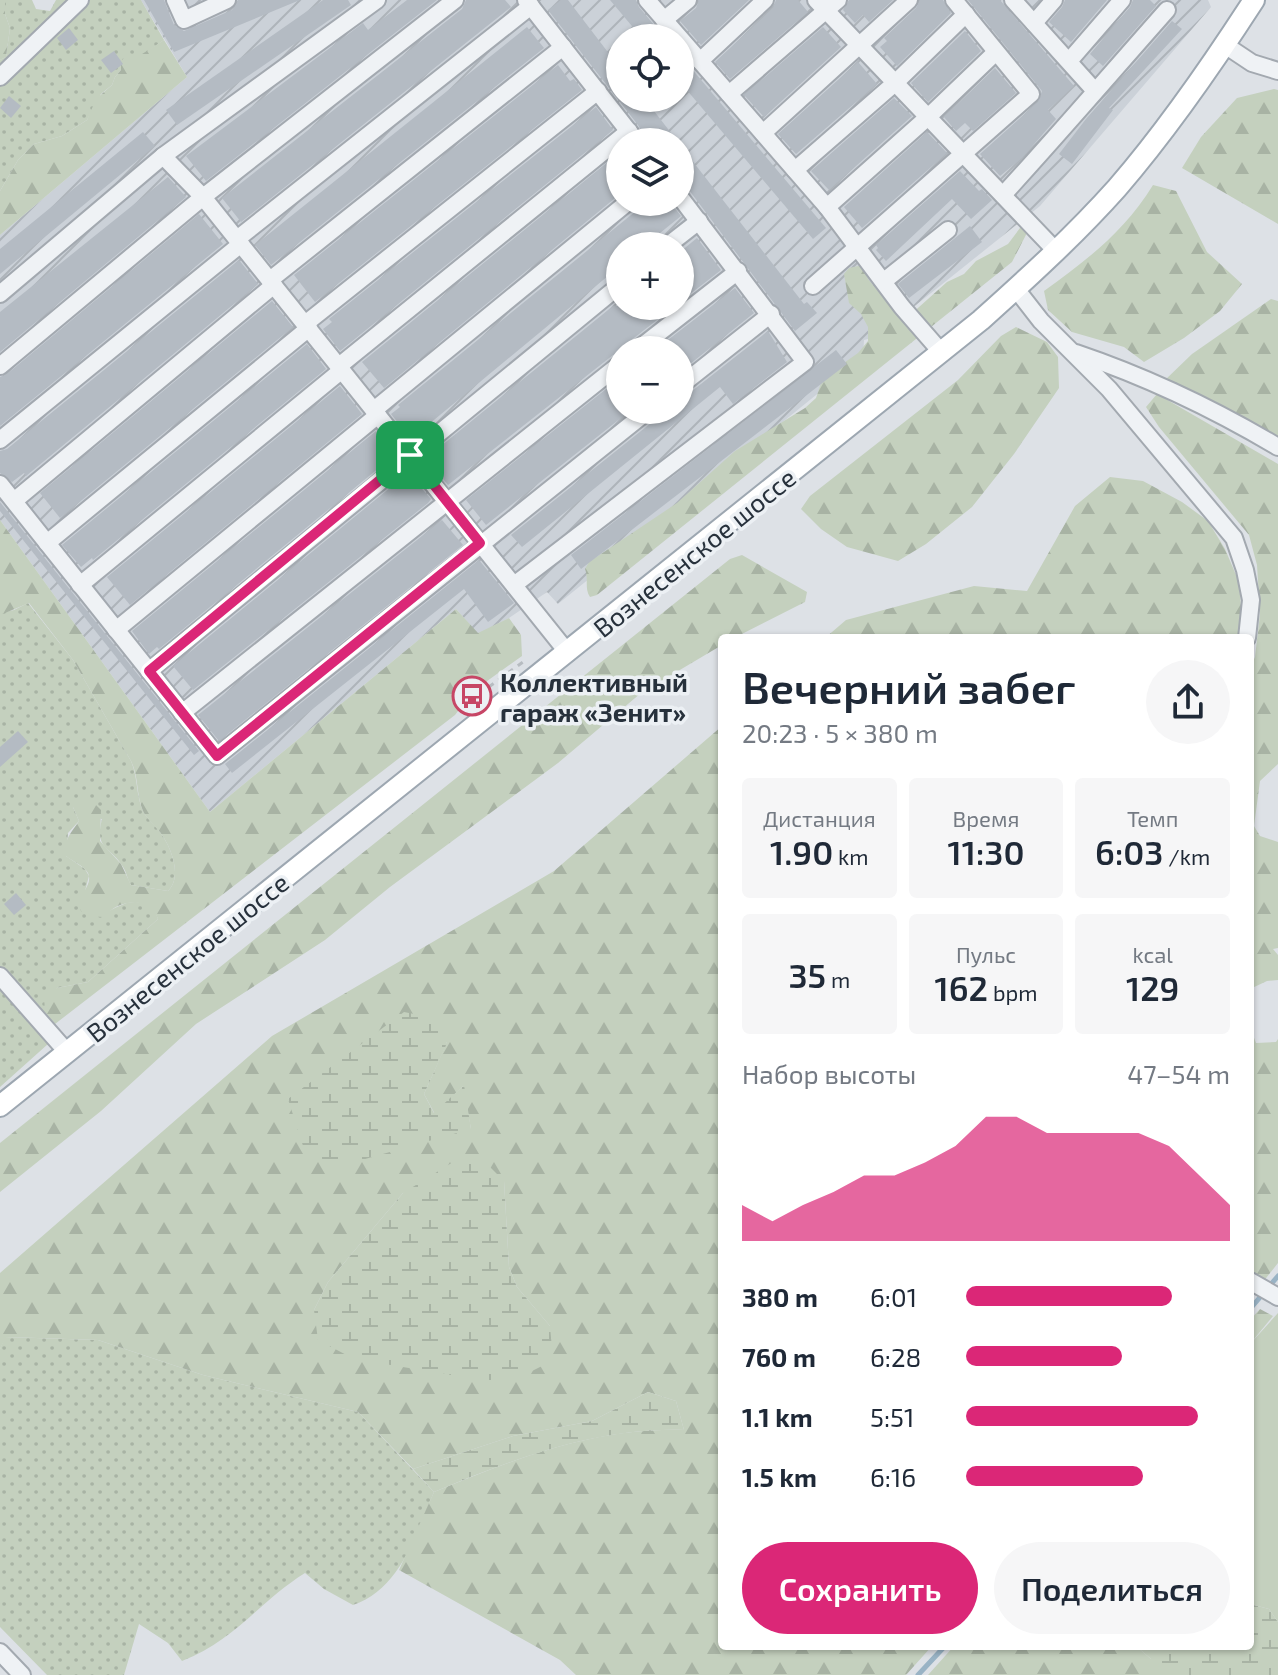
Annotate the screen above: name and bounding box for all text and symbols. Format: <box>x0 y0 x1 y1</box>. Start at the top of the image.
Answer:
map controls <box>606 24 694 424</box>
button: locate <box>606 24 694 112</box>
button: layers <box>606 128 694 216</box>
button: + <box>606 232 694 320</box>
button: − <box>606 336 694 424</box>
pin <box>376 421 444 489</box>
icon: arrive <box>388 433 432 477</box>
street label: Вознесенское шоссе <box>587 461 801 643</box>
text: Вечерний забег <box>742 660 1075 713</box>
button: share <box>1146 660 1230 744</box>
place label: Коллективный гараж «Зенит» <box>500 666 688 727</box>
bus stop icon: Коллективный гараж «Зенит» <box>451 675 493 717</box>
text: 20:23 · 5 × 380 m <box>742 717 938 748</box>
text: Дистанция <box>763 805 876 831</box>
text: Время <box>953 805 1019 831</box>
text: Темп <box>1127 805 1178 831</box>
text: 1.90 <box>770 831 833 872</box>
text: 11:30 <box>947 831 1025 872</box>
text: 6:03 <box>1095 831 1163 872</box>
text: km <box>833 843 869 869</box>
text: /km <box>1163 843 1210 869</box>
street label: Вознесенское шоссе <box>80 866 294 1048</box>
text: Пульс <box>956 941 1016 967</box>
text: kcal <box>1133 941 1173 967</box>
text: 35 <box>788 954 826 995</box>
text: m <box>826 966 850 992</box>
text: 162 <box>935 967 988 1008</box>
text: 129 <box>1126 967 1179 1008</box>
text: bpm <box>988 979 1037 1005</box>
text: Набор высоты <box>742 1058 916 1089</box>
text: 47–54 m <box>1127 1058 1230 1089</box>
text: 380 m <box>742 1281 818 1312</box>
text: 6:01 <box>870 1281 917 1312</box>
text: 760 m <box>742 1341 816 1372</box>
text: 6:28 <box>870 1341 921 1372</box>
text: 1.1 km <box>742 1401 813 1432</box>
text: 5:51 <box>870 1401 914 1432</box>
text: 1.5 km <box>742 1461 817 1492</box>
text: 6:16 <box>870 1461 916 1492</box>
button: Сохранить <box>742 1542 978 1634</box>
button: Поделиться <box>994 1542 1230 1634</box>

